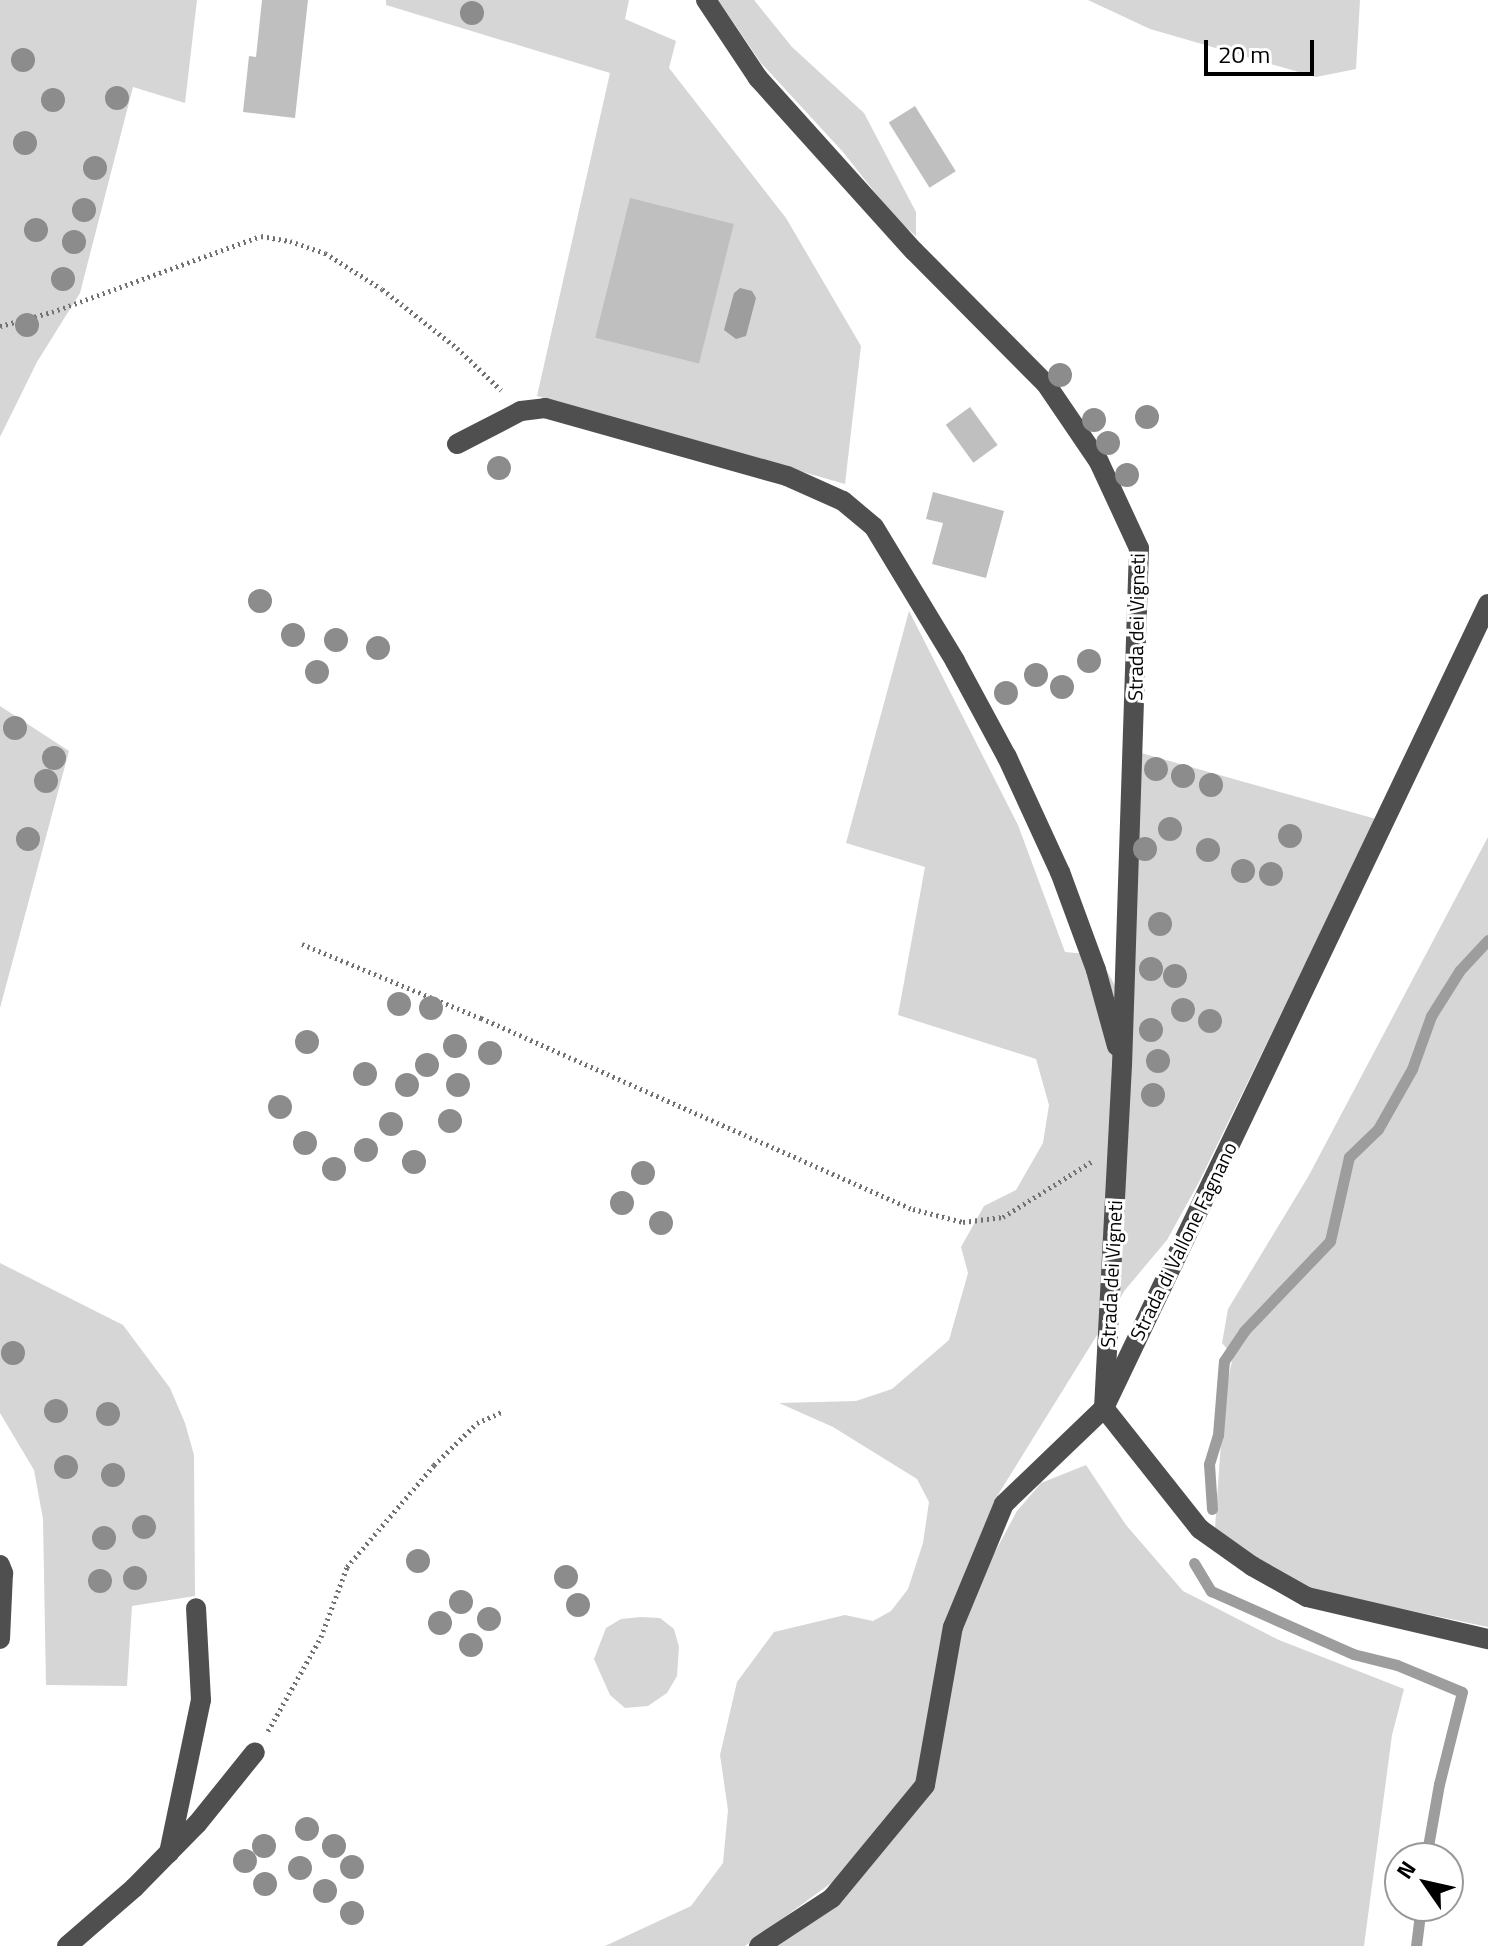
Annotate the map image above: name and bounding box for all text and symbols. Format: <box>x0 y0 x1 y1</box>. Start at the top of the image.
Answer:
scale bar <box>1208 24 1318 74</box>
text: 20 m <box>1218 36 1270 72</box>
street label: Strada dei Vigneti <box>1123 553 1149 701</box>
street label: Strada di Vallone Fagnano <box>1125 1138 1241 1344</box>
street label: Strada dei Vigneti <box>1095 1200 1127 1348</box>
north arrow <box>1384 1842 1464 1922</box>
text: N <box>1387 1854 1424 1886</box>

